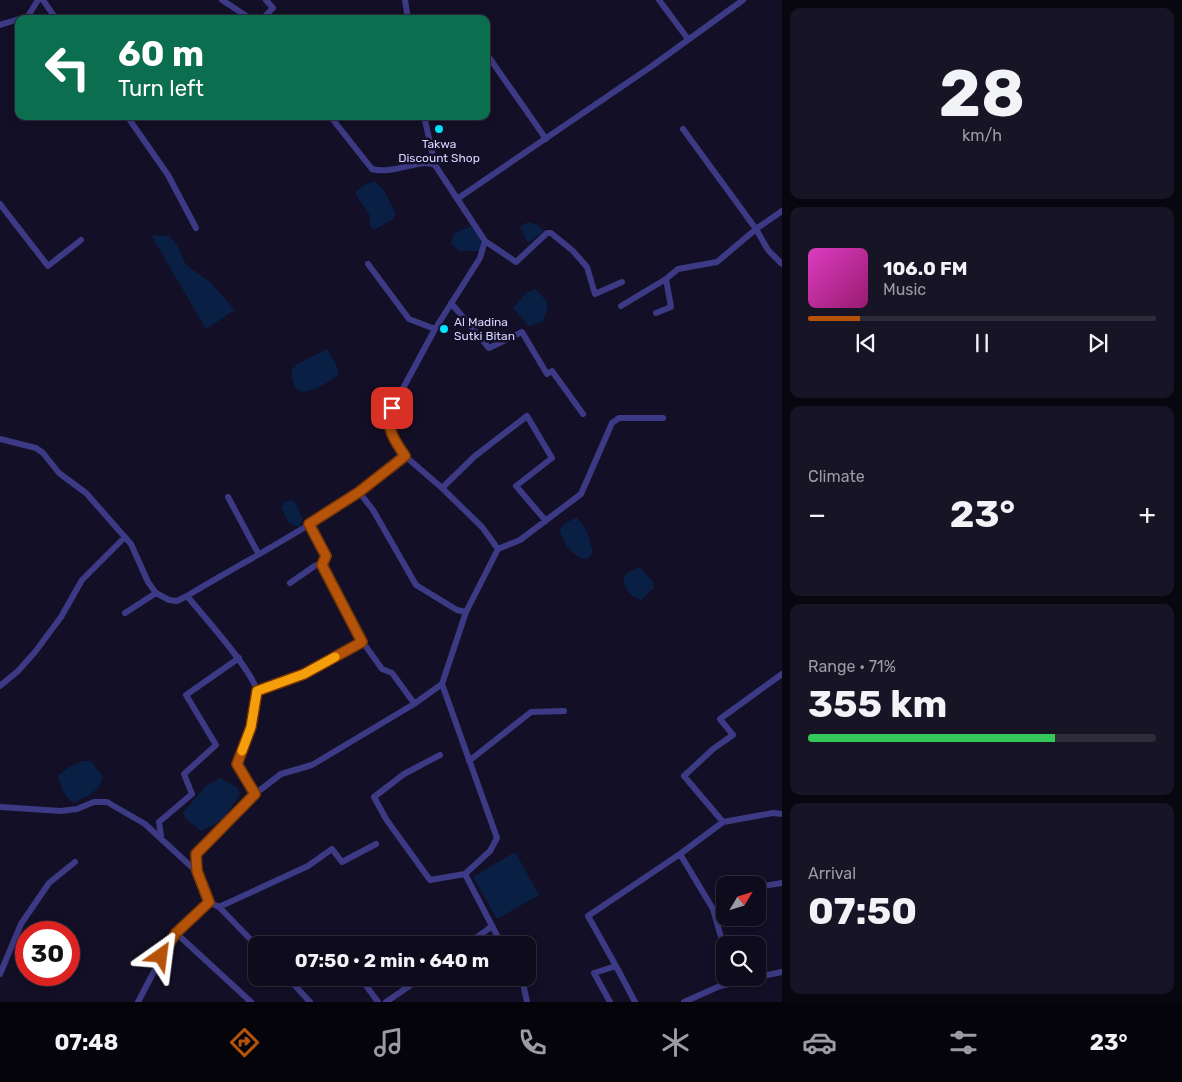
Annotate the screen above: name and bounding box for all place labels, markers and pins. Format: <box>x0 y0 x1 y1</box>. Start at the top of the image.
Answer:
marker: Takwa Discount Shop <box>433 123 445 135</box>
place label: Takwa Discount Shop <box>398 137 480 165</box>
place label: Al Madina Sutki Bitan <box>454 315 515 343</box>
marker: Al Madina Sutki Bitan <box>438 323 450 335</box>
pin <box>371 387 413 429</box>

